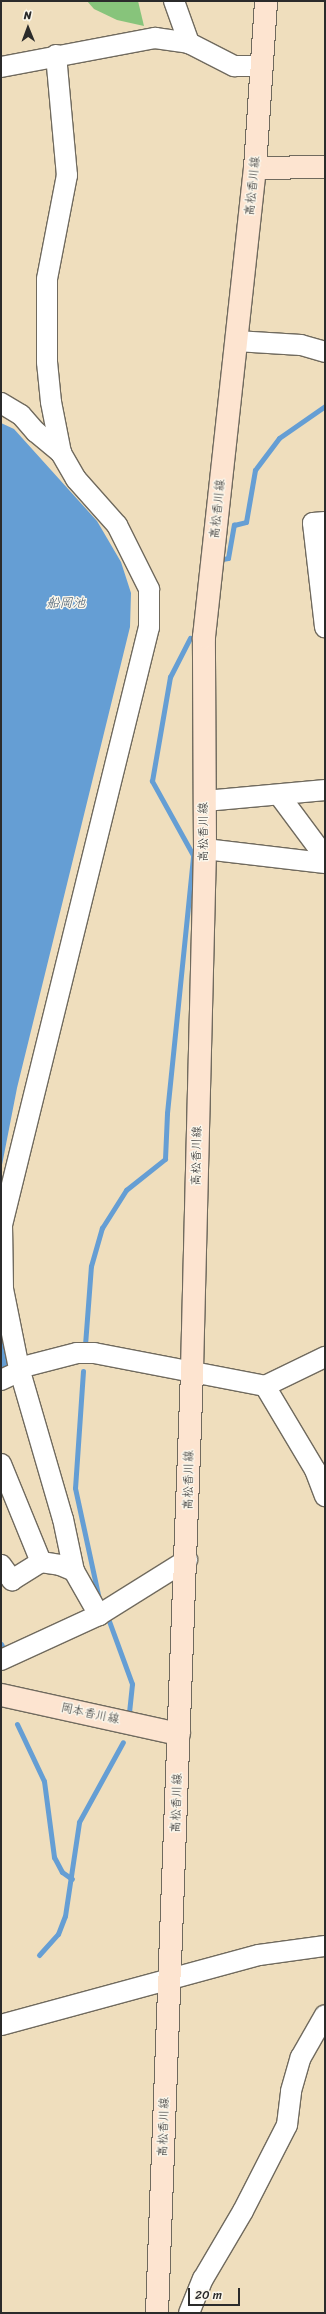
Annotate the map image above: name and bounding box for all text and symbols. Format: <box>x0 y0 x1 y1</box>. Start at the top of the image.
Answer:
text: N <box>24 6 32 25</box>
north arrow <box>8 8 48 48</box>
street label: 高松香川線 <box>243 155 263 217</box>
street label: 高松香川線 <box>208 478 228 540</box>
water label: 船岡池 <box>47 595 85 611</box>
street label: 高松香川線 <box>197 802 211 862</box>
street label: 高松香川線 <box>189 1126 205 1186</box>
street label: 高松香川線 <box>181 1450 197 1510</box>
street label: 岡本香川線 <box>59 1701 121 1727</box>
street label: 高松香川線 <box>169 1773 185 1833</box>
street label: 高松香川線 <box>156 2097 172 2157</box>
scale bar <box>190 2280 242 2306</box>
text: 20 m <box>195 2284 222 2306</box>

